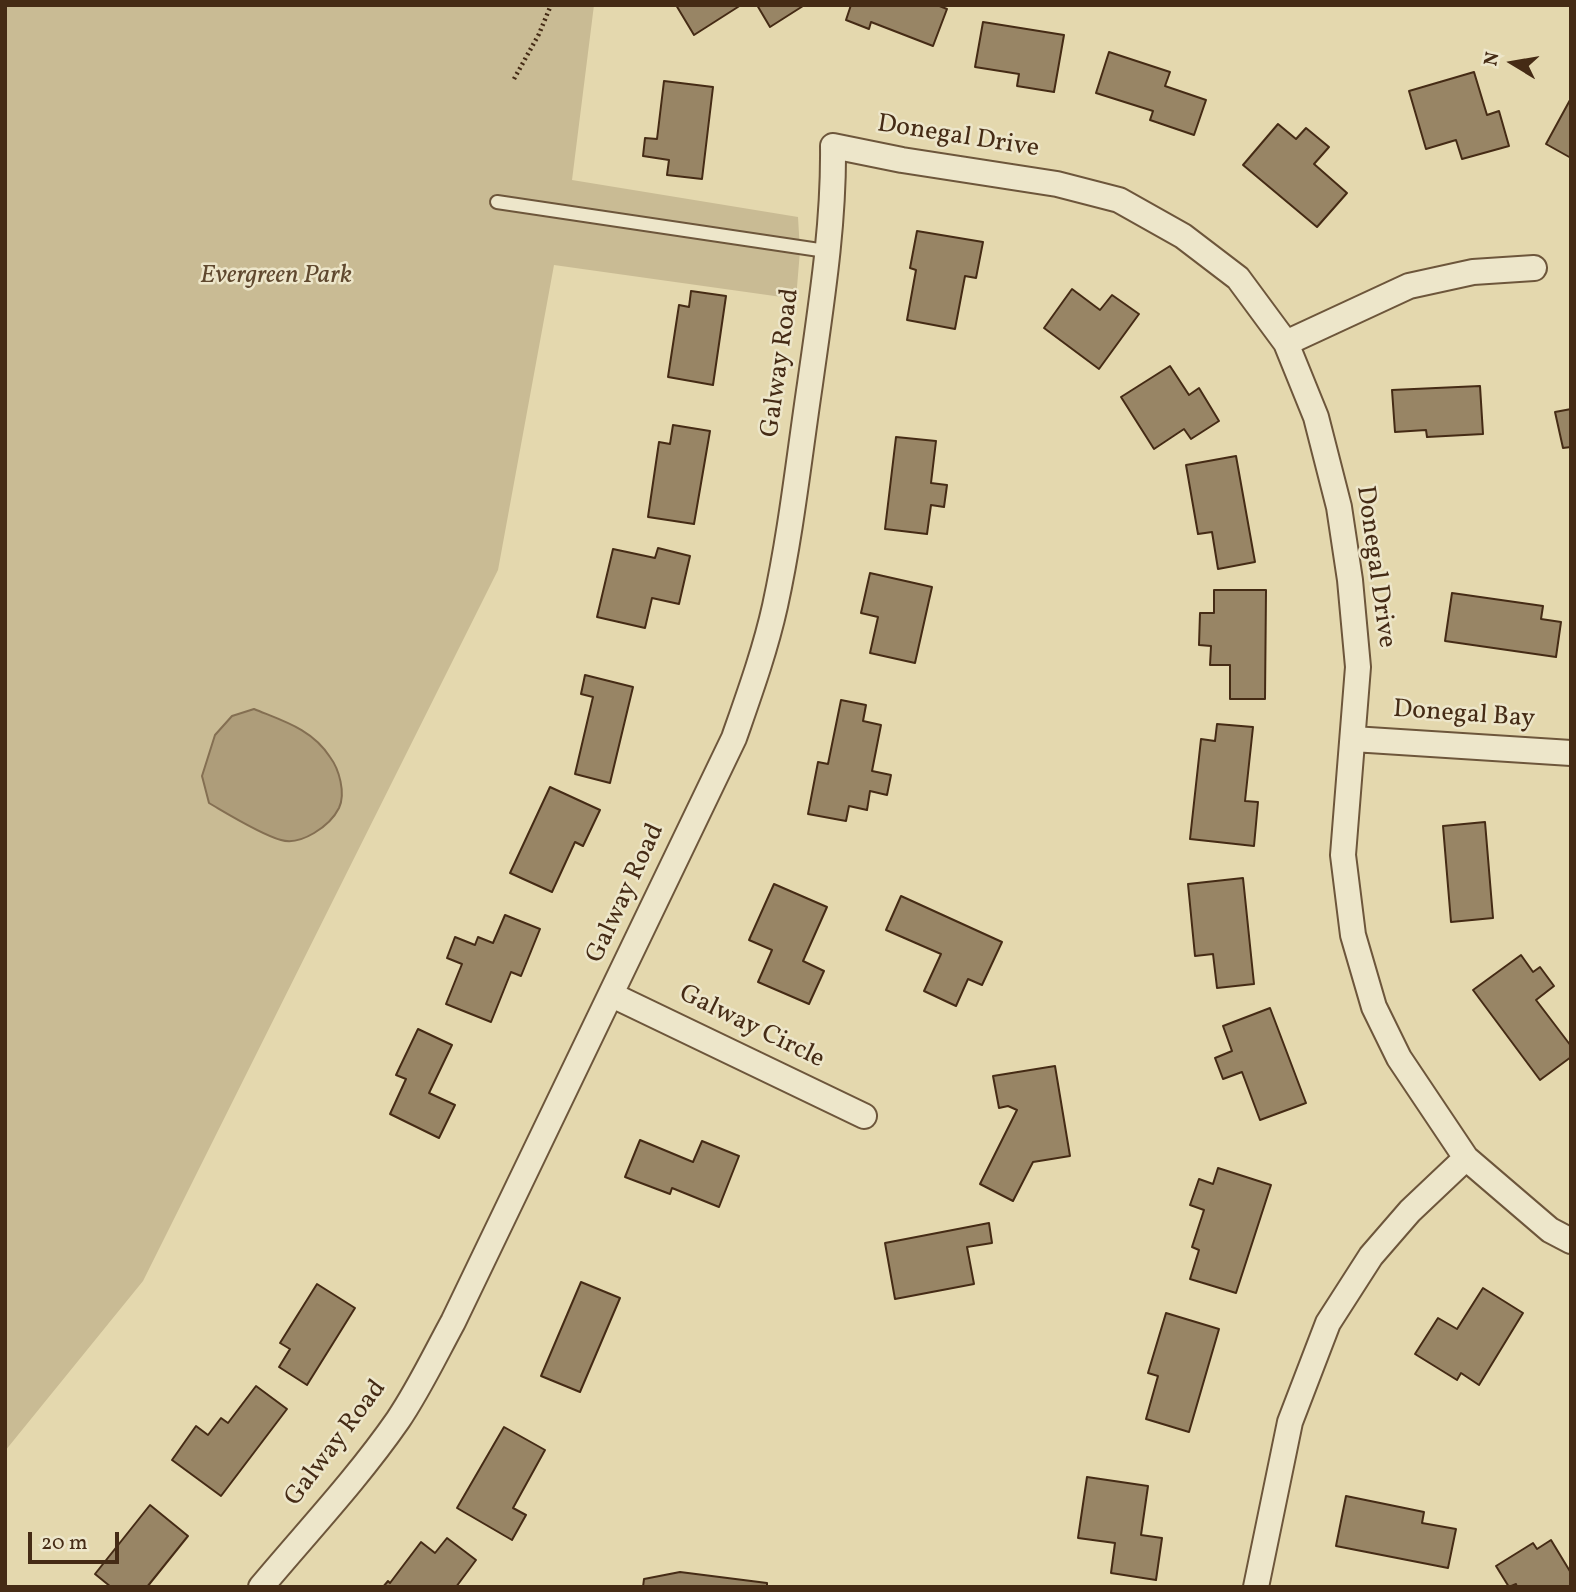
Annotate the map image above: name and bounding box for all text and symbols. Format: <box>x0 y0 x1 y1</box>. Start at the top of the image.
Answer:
north arrow <box>1478 28 1548 98</box>
text: N <box>1478 50 1506 68</box>
street label: Donegal Drive <box>875 110 1041 166</box>
park label: Evergreen Park <box>200 261 352 293</box>
street label: Galway Road <box>756 287 808 439</box>
street label: Donegal Drive <box>1347 484 1401 650</box>
street label: Donegal Bay <box>1392 695 1536 737</box>
street label: Galway Road <box>581 819 673 969</box>
street label: Galway Circle <box>673 979 829 1077</box>
street label: Galway Road <box>279 1375 395 1513</box>
scale bar <box>32 1518 122 1562</box>
text: 20 m <box>41 1529 87 1558</box>

